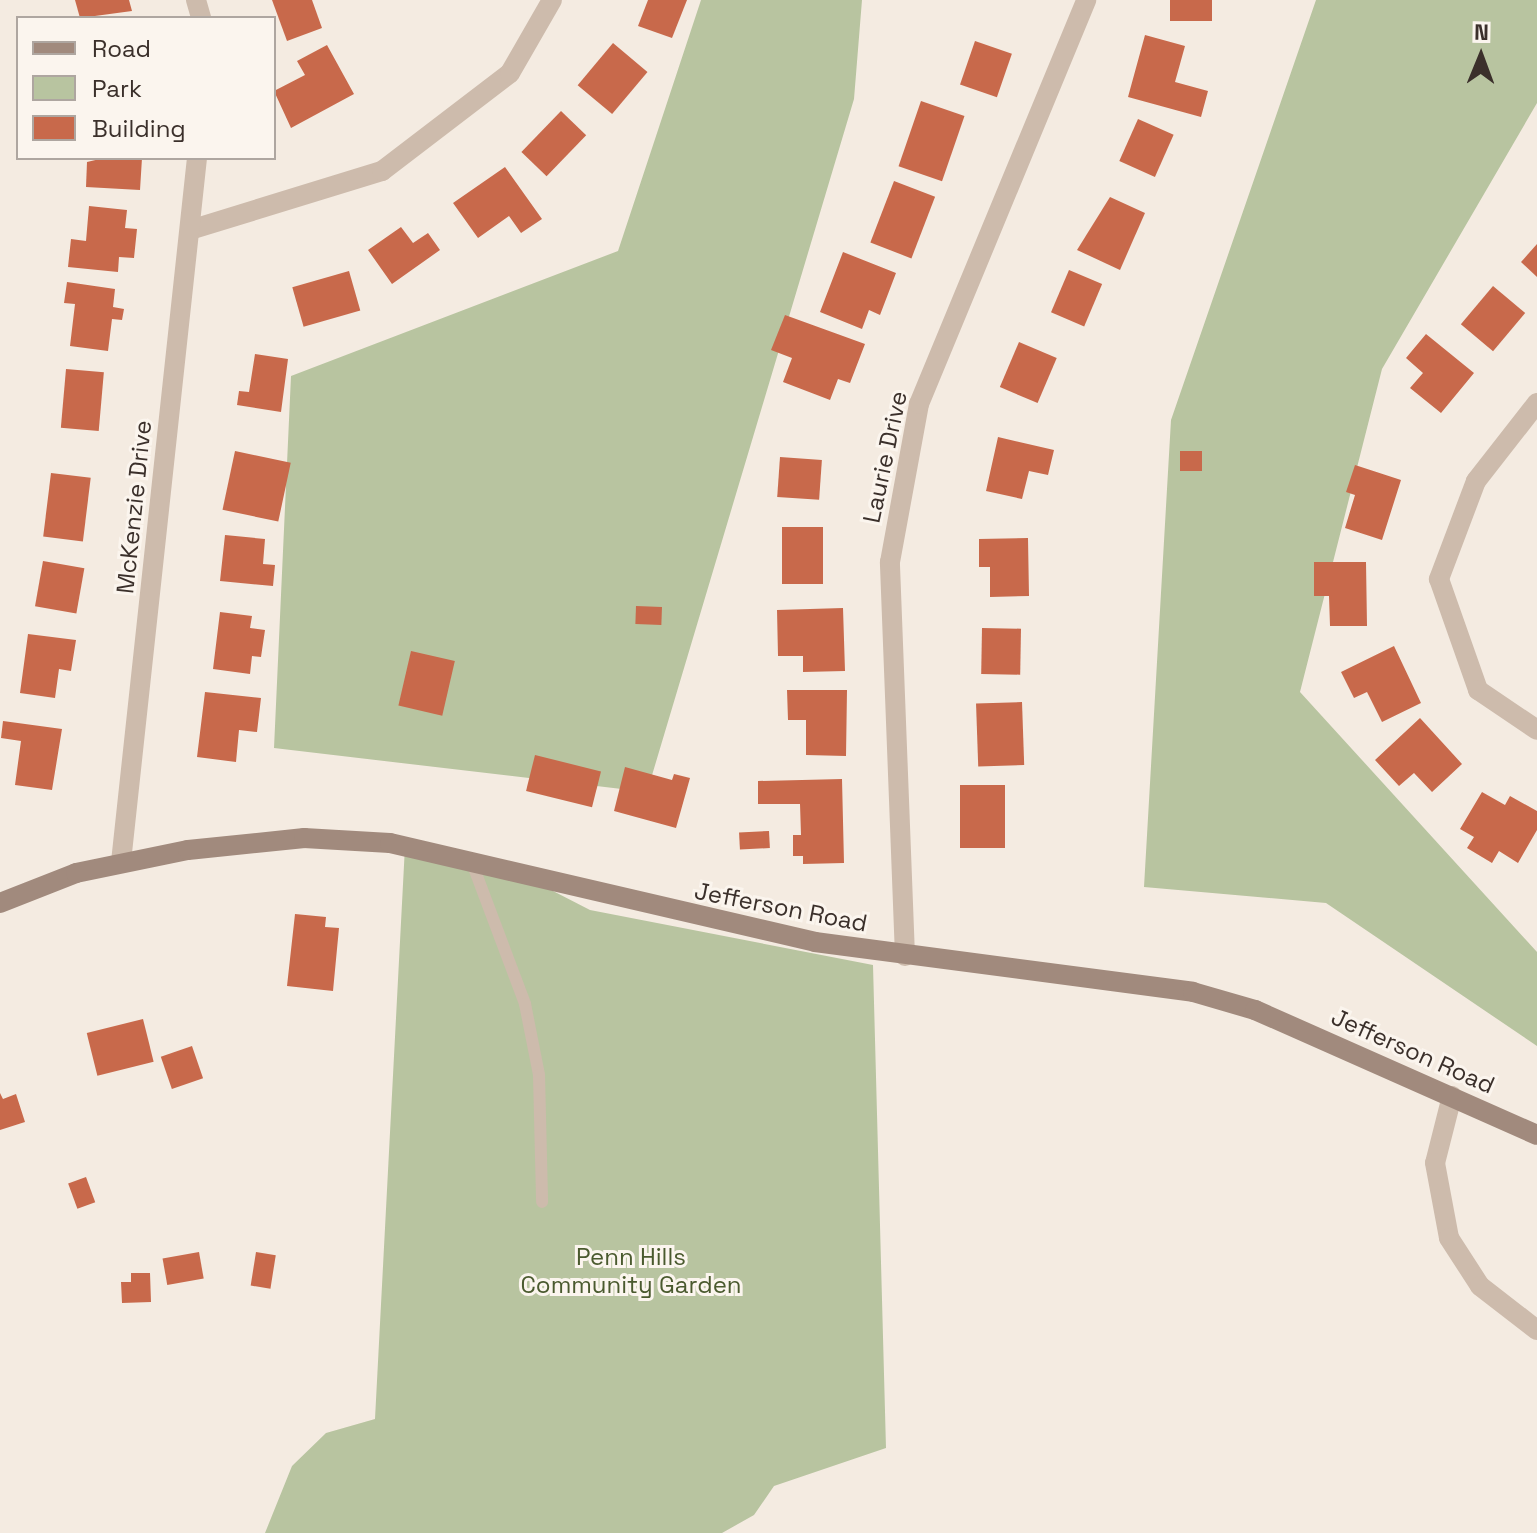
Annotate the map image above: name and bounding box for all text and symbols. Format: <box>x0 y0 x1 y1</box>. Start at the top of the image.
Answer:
legend <box>16 16 276 160</box>
north arrow <box>1441 16 1521 96</box>
text: N <box>1474 18 1489 46</box>
text: Road <box>92 33 151 64</box>
text: Park <box>92 73 142 104</box>
text: Building <box>92 113 186 144</box>
street label: Laurie Drive <box>857 388 913 526</box>
street label: McKenzie Drive <box>111 419 157 595</box>
street label: Jefferson Road <box>692 876 870 938</box>
street label: Jefferson Road <box>1327 1002 1499 1100</box>
park label: Penn Hills Community Garden <box>520 1243 742 1299</box>

